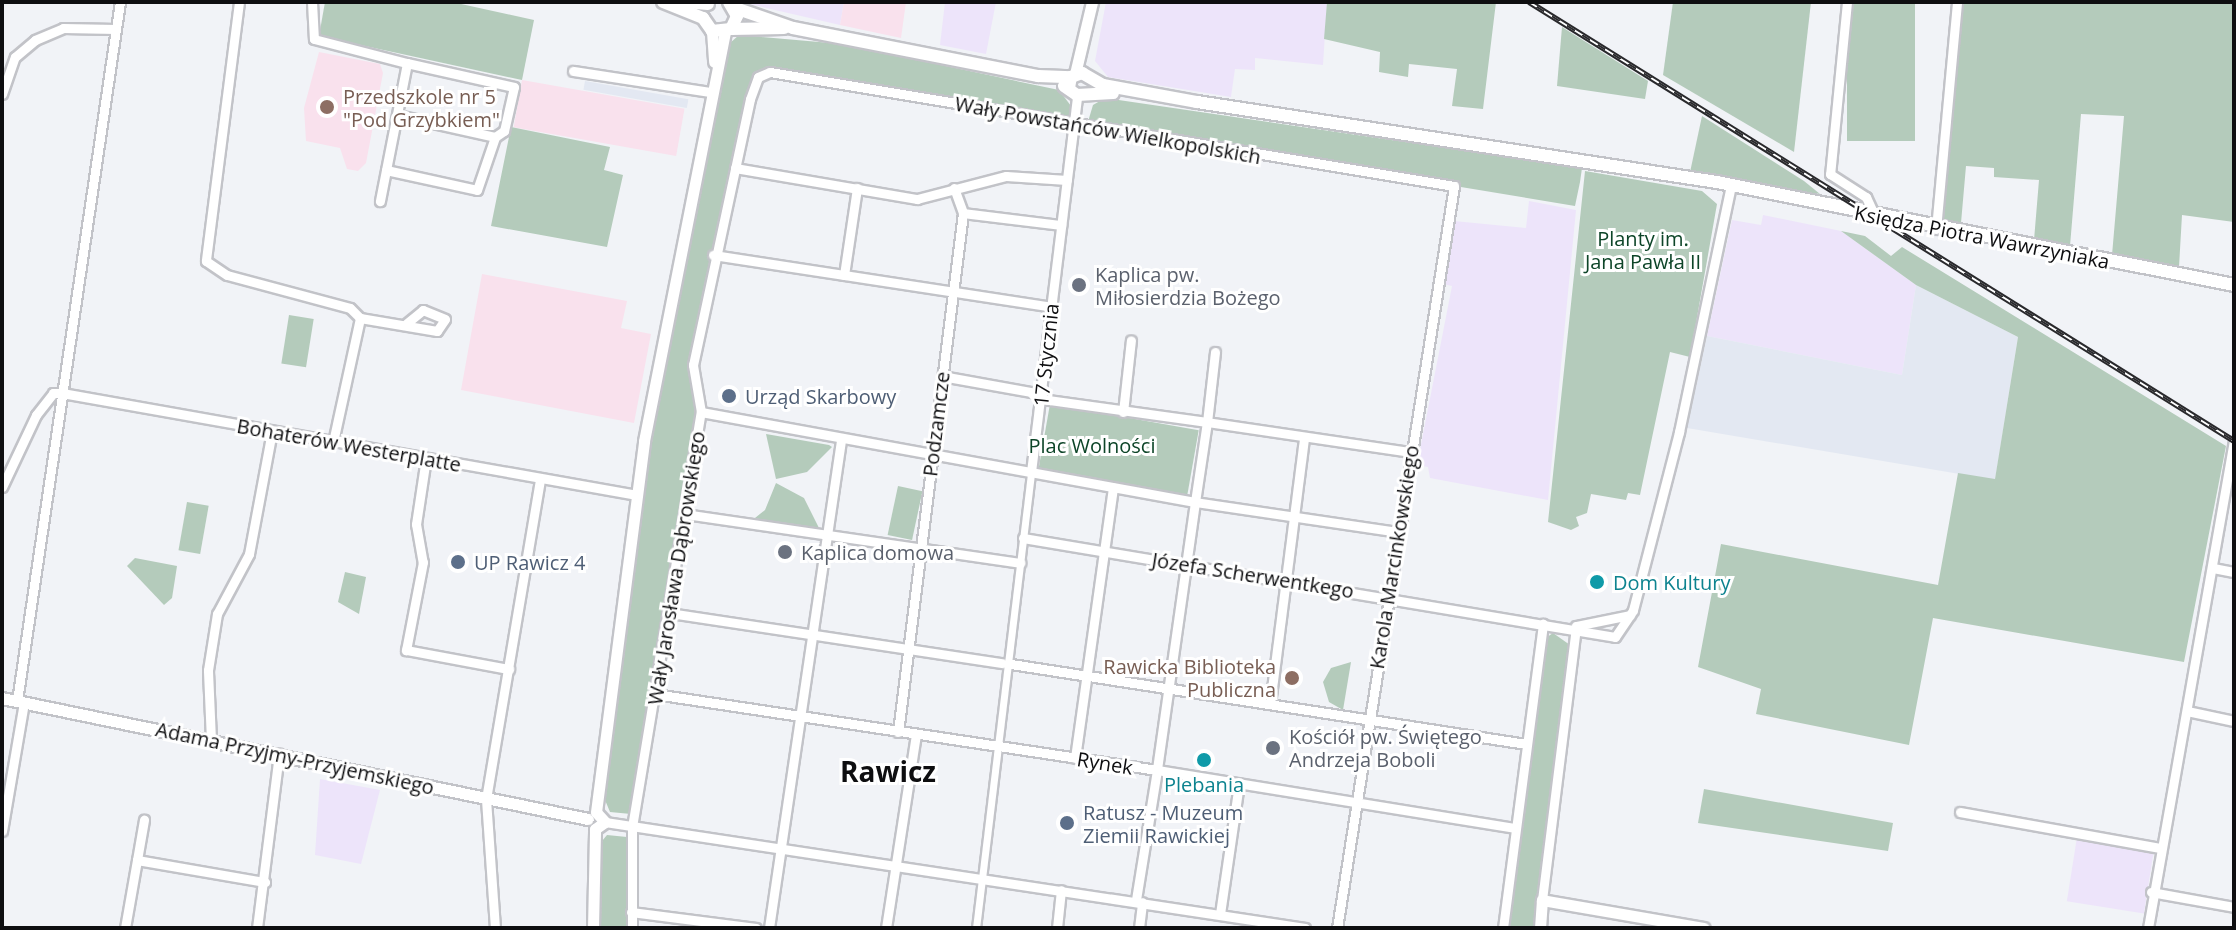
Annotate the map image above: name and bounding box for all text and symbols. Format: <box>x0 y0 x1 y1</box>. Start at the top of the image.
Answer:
place label: Przedszkole nr 5 "Pod Grzybkiem" <box>343 84 500 131</box>
street label: Wały Powstańców Wielkopolskich <box>953 91 1263 169</box>
marker: Przedszkole nr 5 "Pod Grzybkiem" <box>318 98 336 116</box>
street label: Księdza Piotra Wawrzyniaka <box>1852 200 2112 274</box>
park label: Planty im. Jana Pawła II <box>1585 227 1701 274</box>
place label: Kaplica pw. Miłosierdzia Bożego <box>1095 262 1281 309</box>
marker: Kaplica pw. Miłosierdzia Bożego <box>1070 276 1088 294</box>
street label: 17 Stycznia <box>1029 302 1063 408</box>
street label: Podzamcze <box>918 370 954 478</box>
place label: Urząd Skarbowy <box>745 384 896 408</box>
marker: Urząd Skarbowy <box>720 387 738 405</box>
street label: Bohaterów Westerplatte <box>235 413 463 477</box>
street label: Wały Jarosława Dąbrowskiego <box>642 429 710 707</box>
park label: Plac Wolności <box>1029 433 1155 457</box>
street label: Karola Marcinkowskiego <box>1364 443 1424 671</box>
place label: Kaplica domowa <box>801 540 954 564</box>
marker: Kaplica domowa <box>776 543 794 561</box>
street label: Józefa Scherwentkego <box>1150 547 1356 603</box>
place label: UP Rawicz 4 <box>474 550 585 574</box>
marker: UP Rawicz 4 <box>449 553 467 571</box>
place label: Dom Kultury <box>1613 570 1730 594</box>
marker: Dom Kultury <box>1588 573 1606 591</box>
place label: Rawicka Biblioteka Publiczna <box>1103 654 1276 701</box>
marker: Rawicka Biblioteka Publiczna <box>1283 669 1301 687</box>
street label: Adama Przyjmy-Przyjemskiego <box>154 717 436 799</box>
place label: Kościół pw. Świętego Andrzeja Boboli <box>1289 724 1482 771</box>
marker: Kościół pw. Świętego Andrzeja Boboli <box>1264 739 1282 757</box>
street label: Rynek <box>1075 747 1135 779</box>
marker: Plebania <box>1195 751 1213 769</box>
district label: Rawicz <box>840 754 936 788</box>
place label: Plebania <box>1164 772 1244 796</box>
place label: Ratusz - Muzeum Ziemii Rawickiej <box>1083 800 1243 847</box>
marker: Ratusz - Muzeum Ziemii Rawickiej <box>1058 814 1076 832</box>

